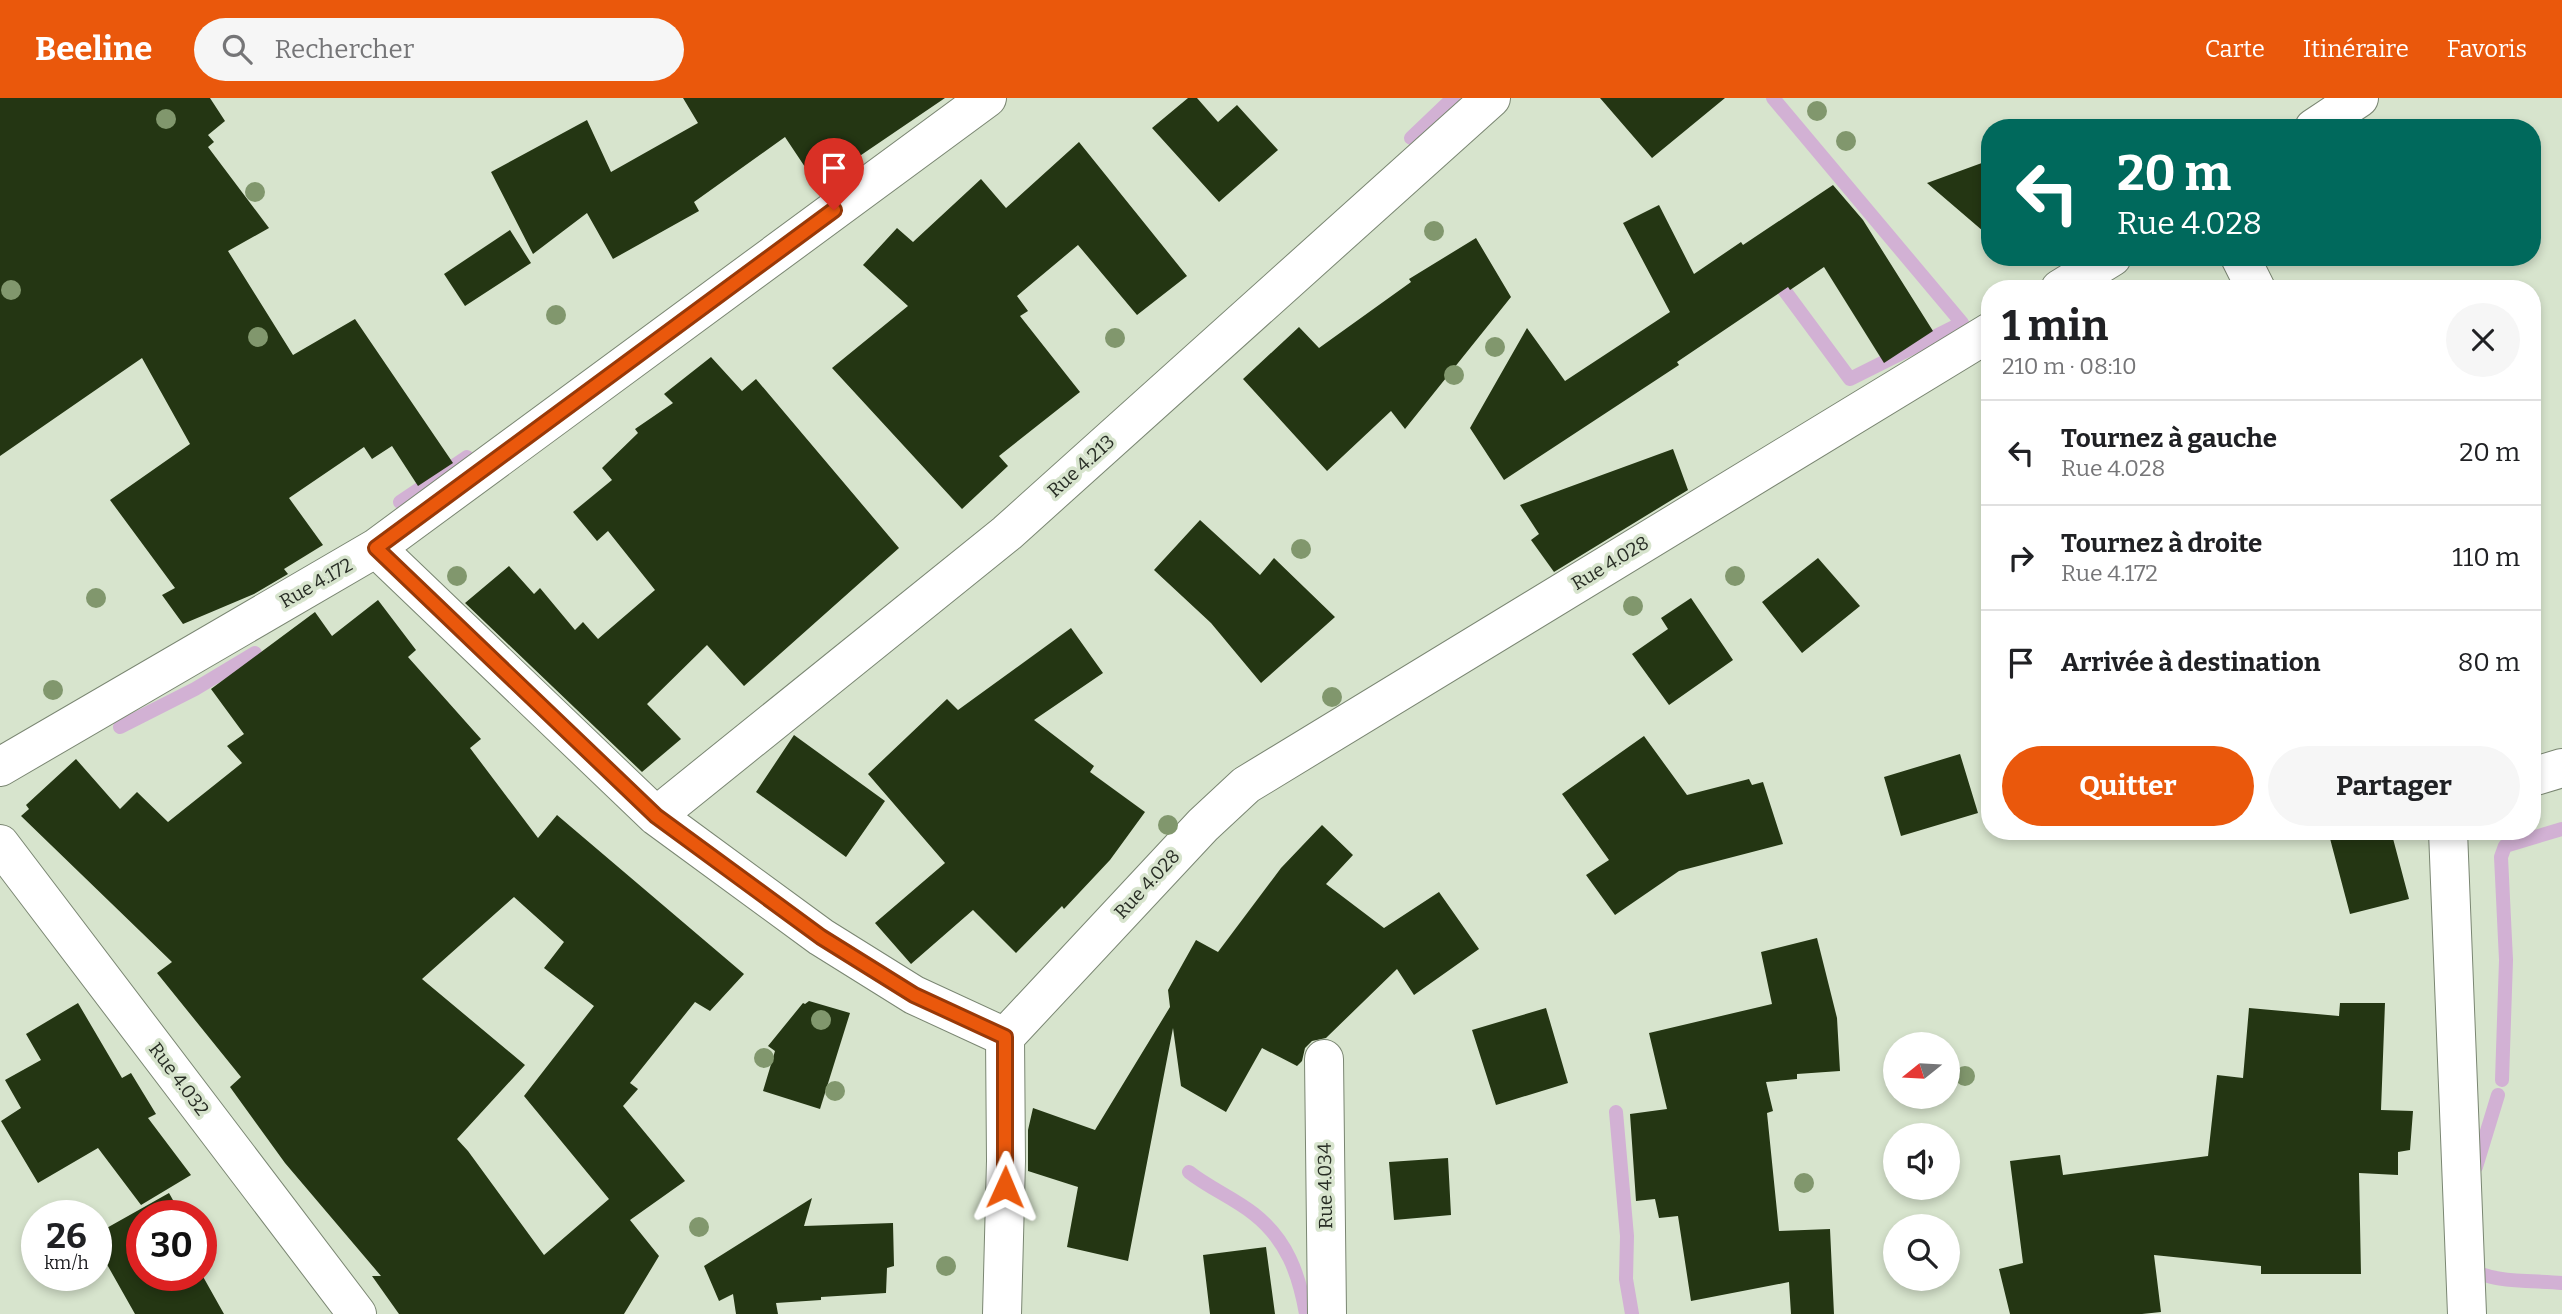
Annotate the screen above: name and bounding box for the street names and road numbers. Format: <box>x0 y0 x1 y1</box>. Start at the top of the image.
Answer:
street label: Rue 4.213 <box>1043 430 1119 502</box>
street label: Rue 4.028 <box>1567 531 1653 595</box>
street label: Rue 4.172 <box>276 553 356 613</box>
street label: Rue 4.028 <box>1109 845 1185 923</box>
street label: Rue 4.032 <box>144 1038 214 1120</box>
street label: Rue 4.034 <box>1313 1143 1337 1229</box>

